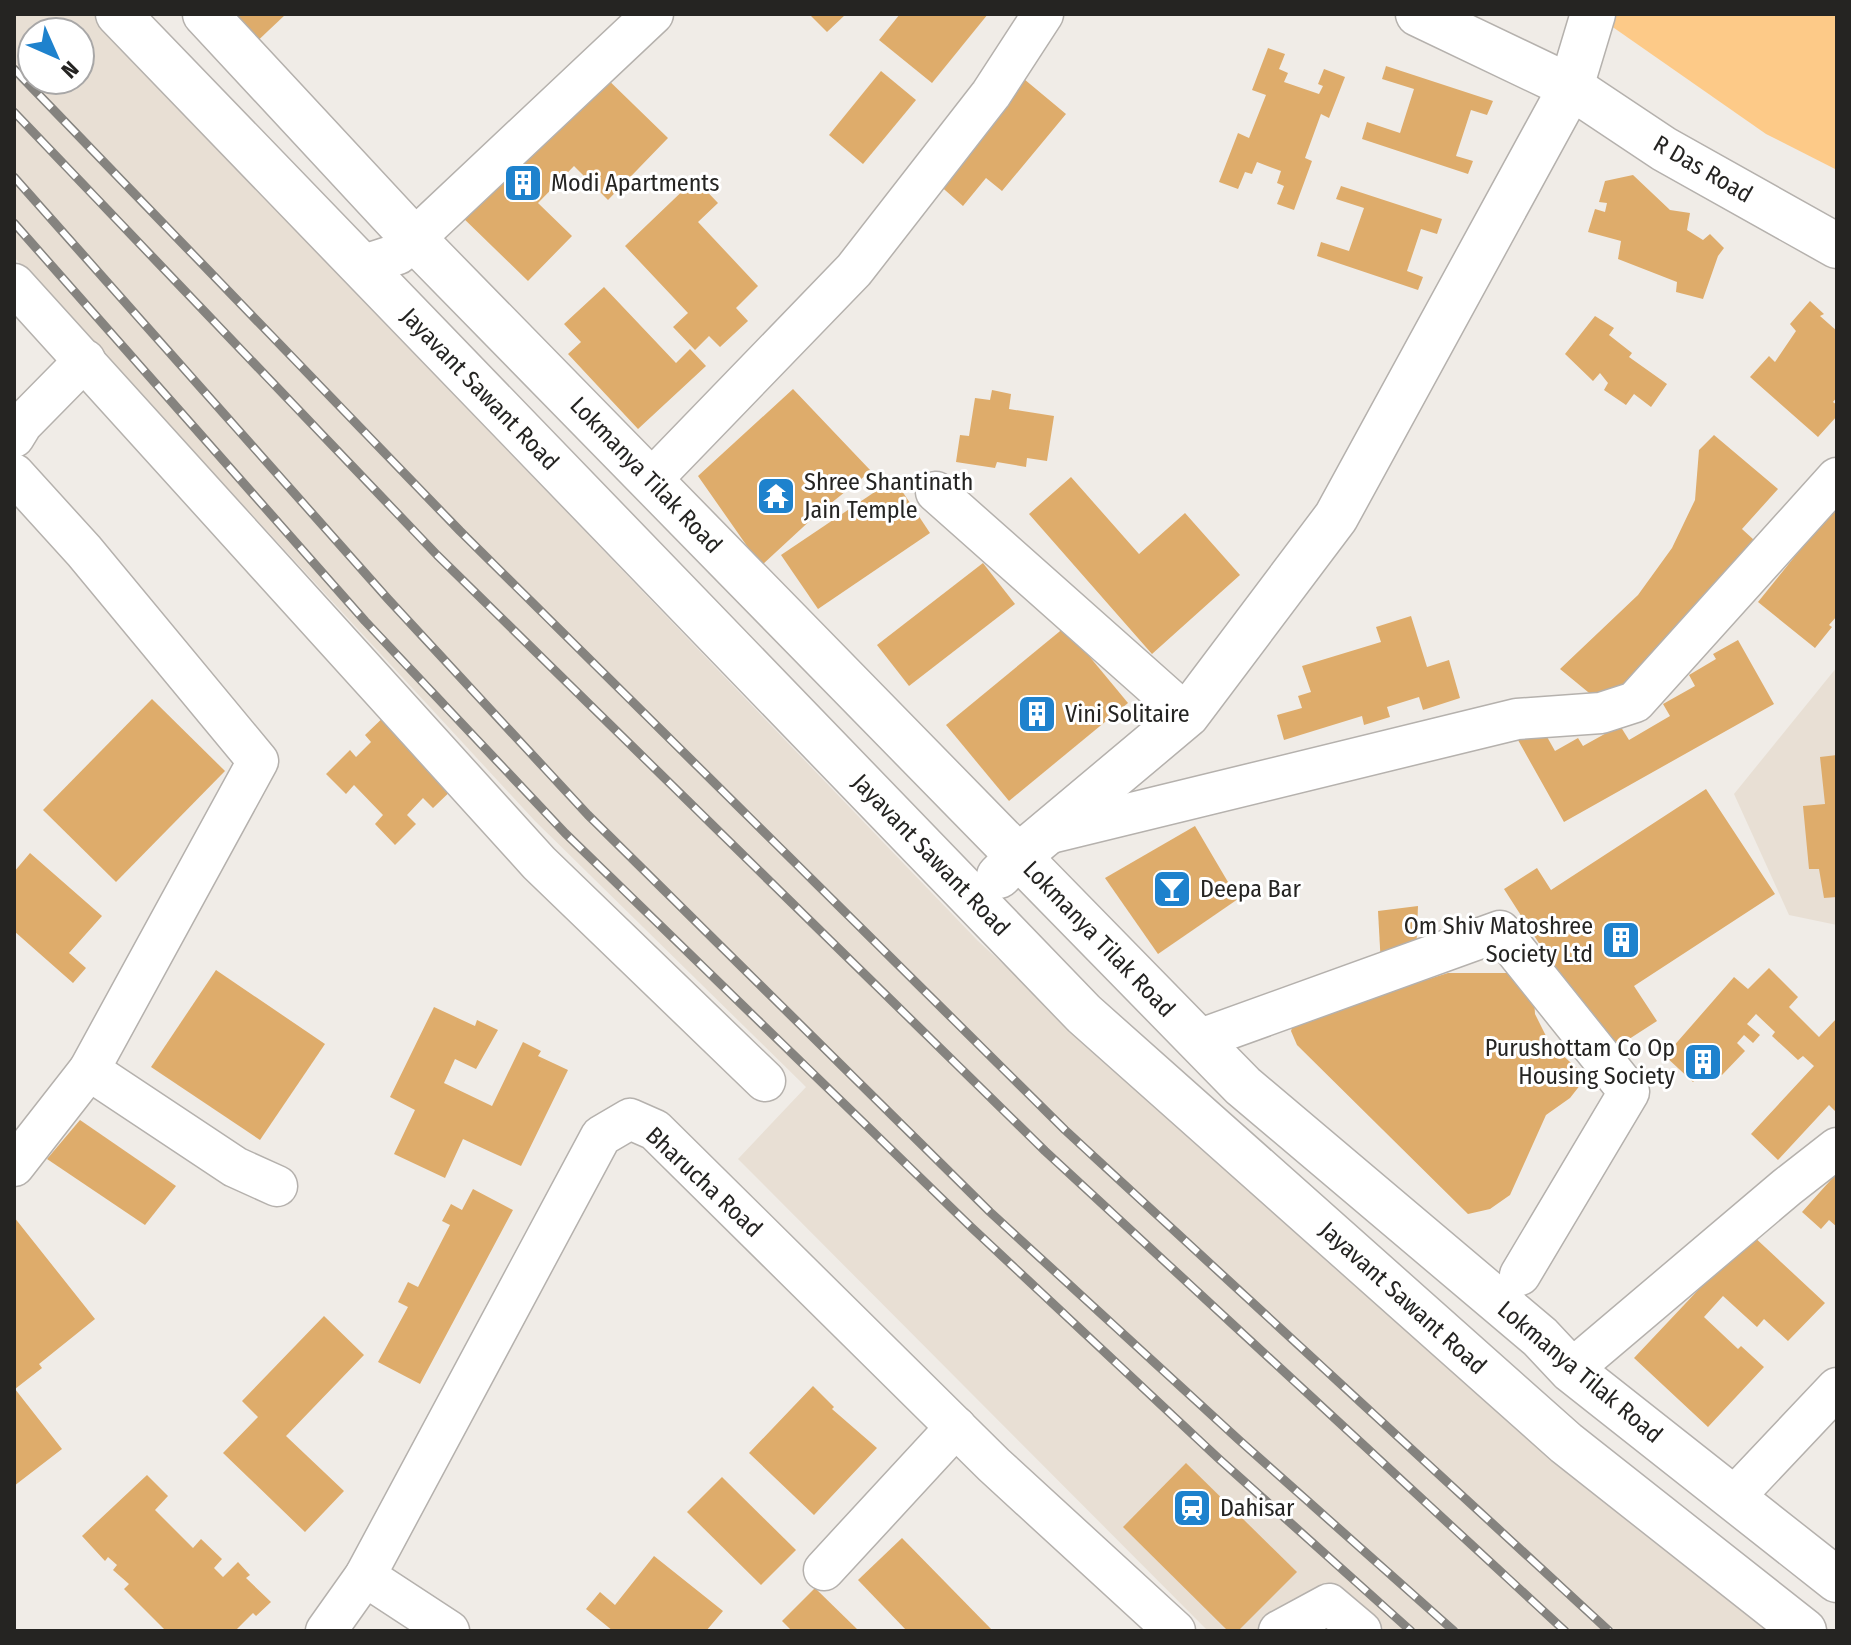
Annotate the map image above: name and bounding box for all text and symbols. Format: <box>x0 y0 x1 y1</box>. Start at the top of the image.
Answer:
north arrow <box>16 16 96 96</box>
text: N <box>56 56 84 84</box>
street label: R Das Road <box>1649 129 1757 209</box>
building icon: Modi Apartments <box>502 162 544 204</box>
place label: Modi Apartments <box>551 169 719 197</box>
street label: Jayavant Sawant Road <box>395 302 565 476</box>
street label: Lokmanya Tilak Road <box>564 391 728 559</box>
place label: Shree Shantinath Jain Temple <box>804 468 973 524</box>
temple icon: Shree Shantinath Jain Temple <box>755 475 797 517</box>
building icon: Vini Solitaire <box>1016 693 1058 735</box>
place label: Vini Solitaire <box>1065 700 1190 728</box>
street label: Jayavant Sawant Road <box>846 768 1016 942</box>
street label: Lokmanya Tilak Road <box>1017 855 1181 1023</box>
bar icon: Deepa Bar <box>1151 868 1193 910</box>
place label: Deepa Bar <box>1200 875 1301 903</box>
place label: Om Shiv Matoshree Society Ltd <box>1404 912 1593 968</box>
building icon: Om Shiv Matoshree Society Ltd <box>1600 919 1642 961</box>
place label: Purushottam Co Op Housing Society <box>1485 1034 1675 1090</box>
building icon: Purushottam Co Op Housing Society <box>1682 1041 1724 1083</box>
street label: Bharucha Road <box>640 1121 768 1243</box>
street label: Jayavant Sawant Road <box>1314 1216 1492 1380</box>
street label: Lokmanya Tilak Road <box>1492 1295 1668 1449</box>
station icon: Dahisar <box>1171 1487 1213 1529</box>
place label: Dahisar <box>1220 1494 1295 1522</box>

